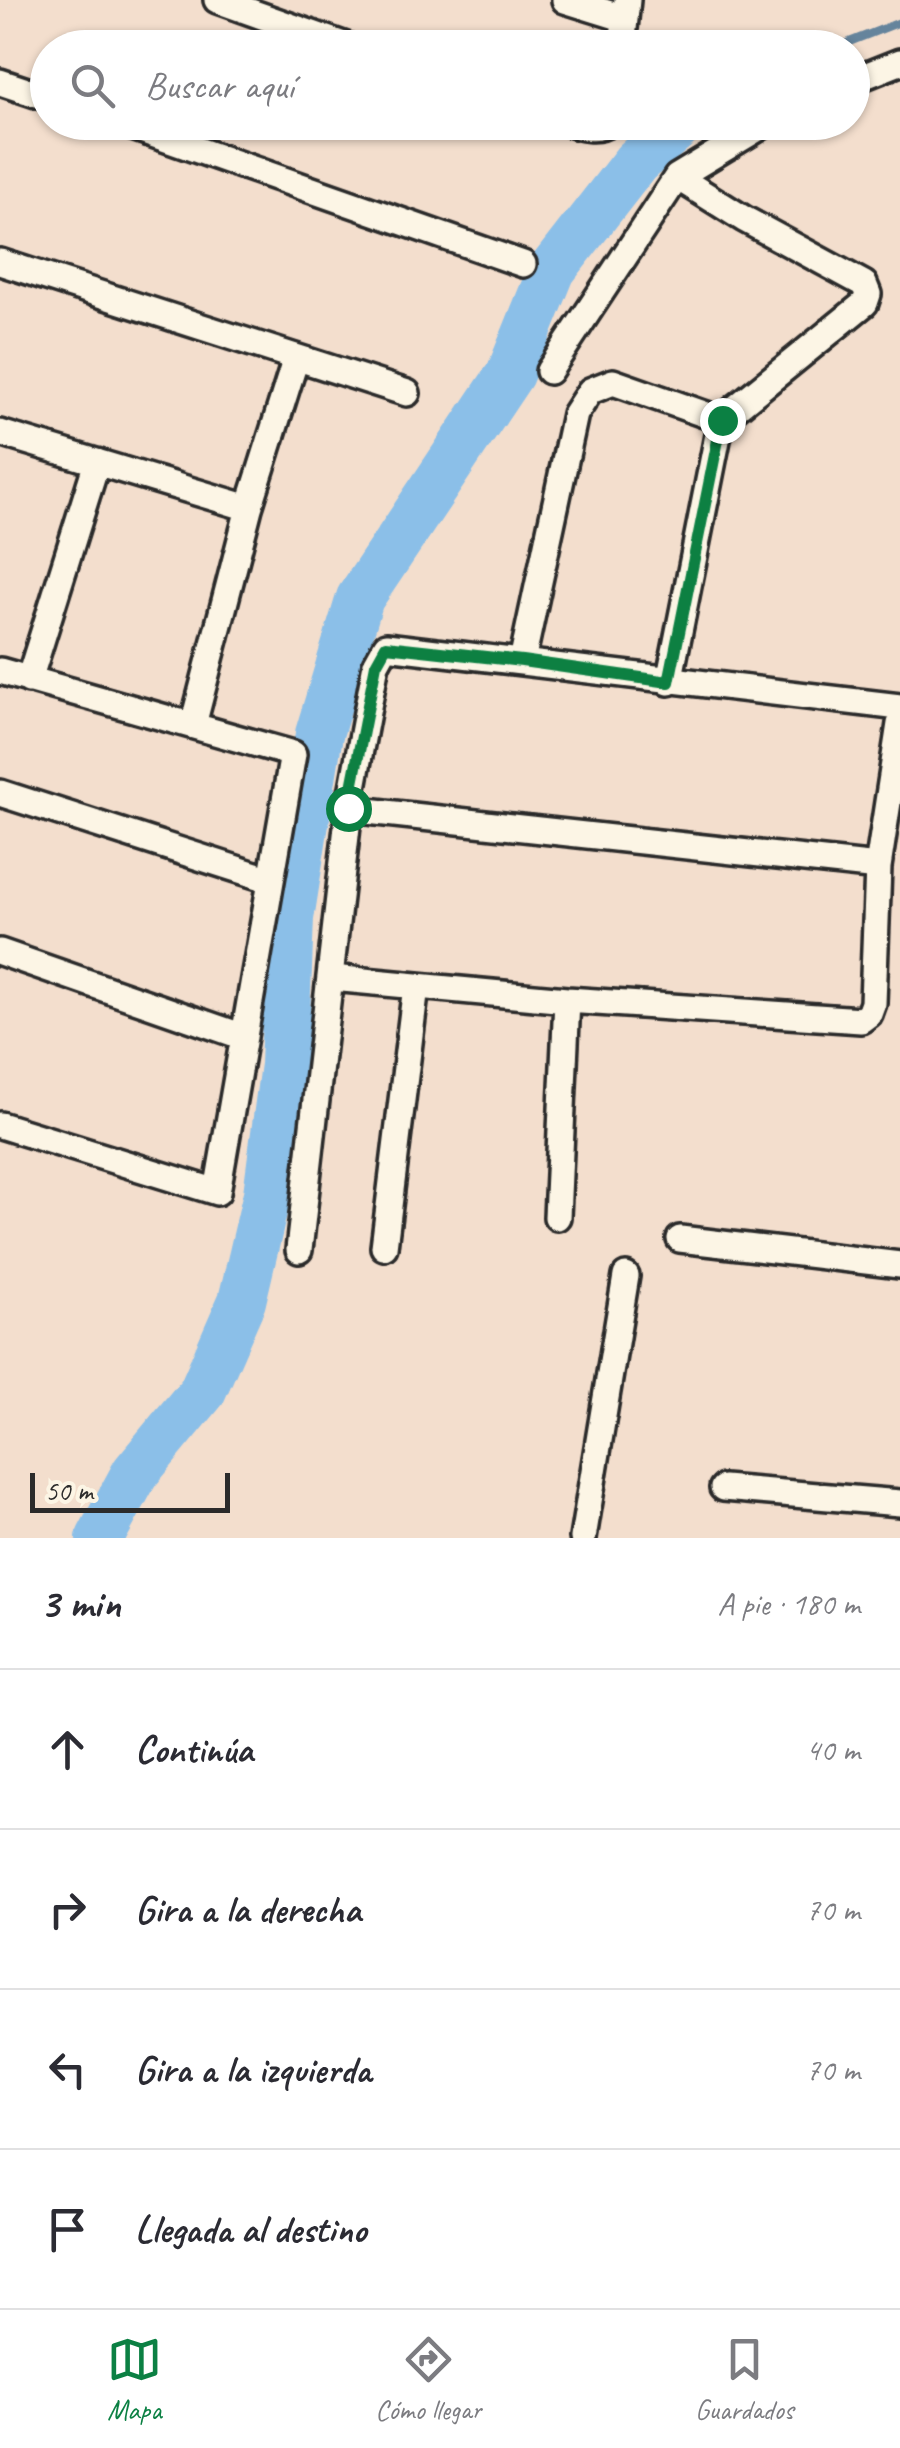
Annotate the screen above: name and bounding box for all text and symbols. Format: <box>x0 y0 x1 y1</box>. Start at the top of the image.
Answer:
search box <box>30 30 870 140</box>
icon: search <box>65 58 120 113</box>
text: Buscar aquí <box>145 62 294 109</box>
route end <box>700 398 746 444</box>
route start <box>326 786 372 832</box>
scale bar <box>30 1468 230 1512</box>
text: 50 m <box>45 1473 93 1508</box>
text: 3 min <box>40 1577 120 1630</box>
text: A pie · 180 m <box>717 1583 860 1624</box>
icon: ahead <box>40 1722 95 1777</box>
text: Continúa <box>135 1726 253 1773</box>
text: 40 m <box>806 1729 860 1770</box>
icon: right <box>40 1882 95 1937</box>
text: Gira a la derecha <box>135 1886 361 1933</box>
text: 70 m <box>806 1889 860 1930</box>
icon: left <box>40 2042 95 2097</box>
text: Gira a la izquierda <box>135 2046 371 2093</box>
text: 70 m <box>806 2049 860 2090</box>
icon: arrive <box>40 2202 95 2257</box>
text: Llegada al destino <box>135 2206 366 2253</box>
tab: Mapa <box>107 2332 162 2427</box>
tab: Cómo llegar <box>375 2332 481 2427</box>
tab: Guardados <box>695 2332 793 2427</box>

